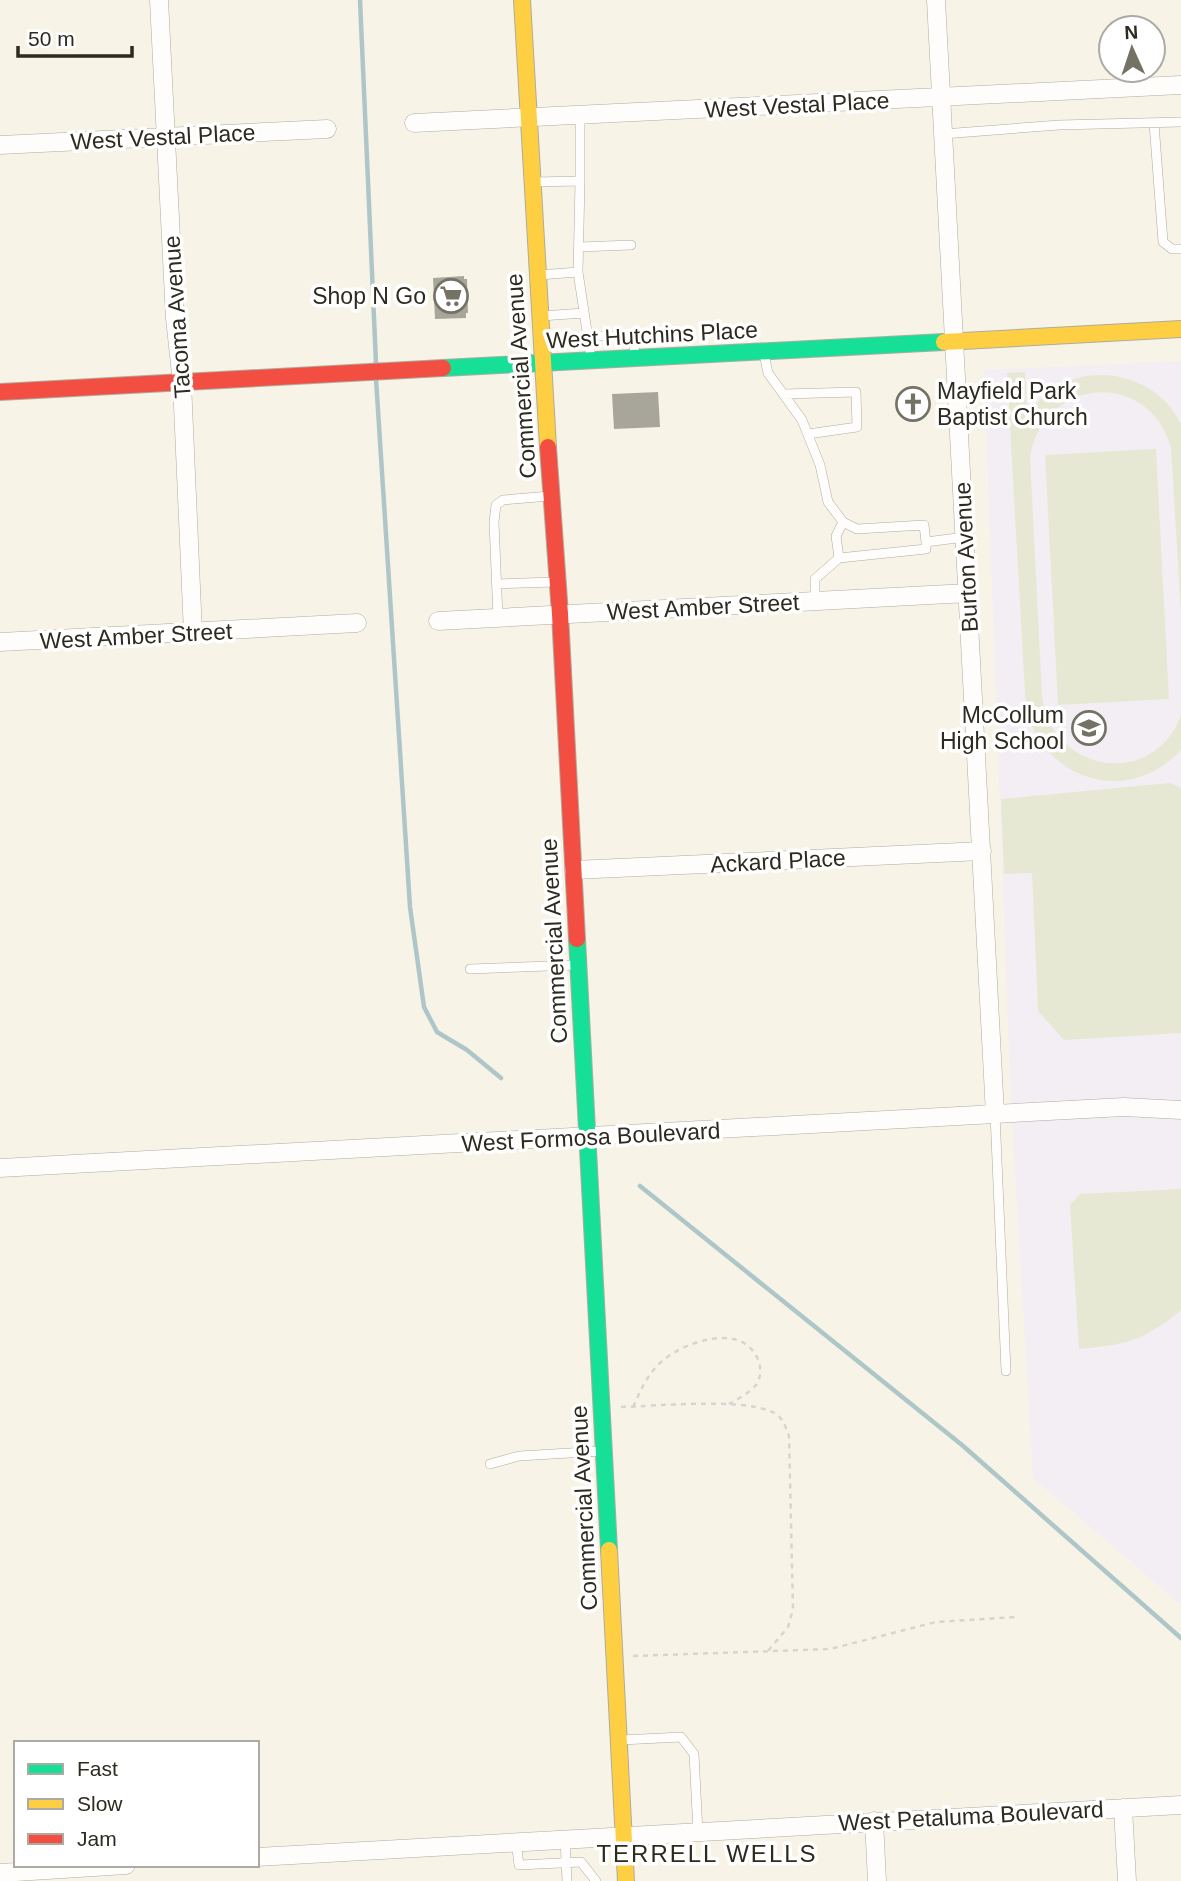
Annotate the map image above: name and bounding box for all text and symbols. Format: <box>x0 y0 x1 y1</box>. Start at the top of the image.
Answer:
scale bar <box>18 14 131 58</box>
north arrow <box>1097 14 1167 84</box>
text: N <box>1124 22 1139 43</box>
text: 50 m <box>28 27 75 50</box>
street label: West Vestal Place <box>704 87 890 123</box>
street label: West Vestal Place <box>70 119 256 155</box>
street label: Tacoma Avenue <box>158 235 196 399</box>
street label: Commercial Avenue <box>501 273 541 479</box>
supermarket icon: Shop N Go <box>432 277 470 315</box>
place label: Shop N Go <box>312 283 426 309</box>
street label: West Hutchins Place <box>546 316 758 354</box>
place label: Mayfield Park Baptist Church <box>937 378 1088 430</box>
church icon: Mayfield Park Baptist Church <box>894 385 932 423</box>
street label: Burton Avenue <box>949 481 983 633</box>
street label: West Amber Street <box>606 589 800 625</box>
street label: West Amber Street <box>39 618 233 654</box>
place label: McCollum High School <box>940 702 1064 754</box>
school or university icon: McCollum High School <box>1070 709 1108 747</box>
street label: Commercial Avenue <box>536 838 572 1044</box>
street label: Ackard Place <box>710 844 846 878</box>
street label: West Formosa Boulevard <box>461 1117 721 1157</box>
street label: Commercial Avenue <box>566 1405 602 1611</box>
legend <box>14 1741 259 1867</box>
text: Fast <box>77 1757 118 1780</box>
text: Slow <box>77 1792 123 1815</box>
street label: West Petaluma Boulevard <box>838 1796 1104 1836</box>
text: Jam <box>77 1827 117 1850</box>
district label: TERRELL WELLS <box>596 1840 818 1867</box>

